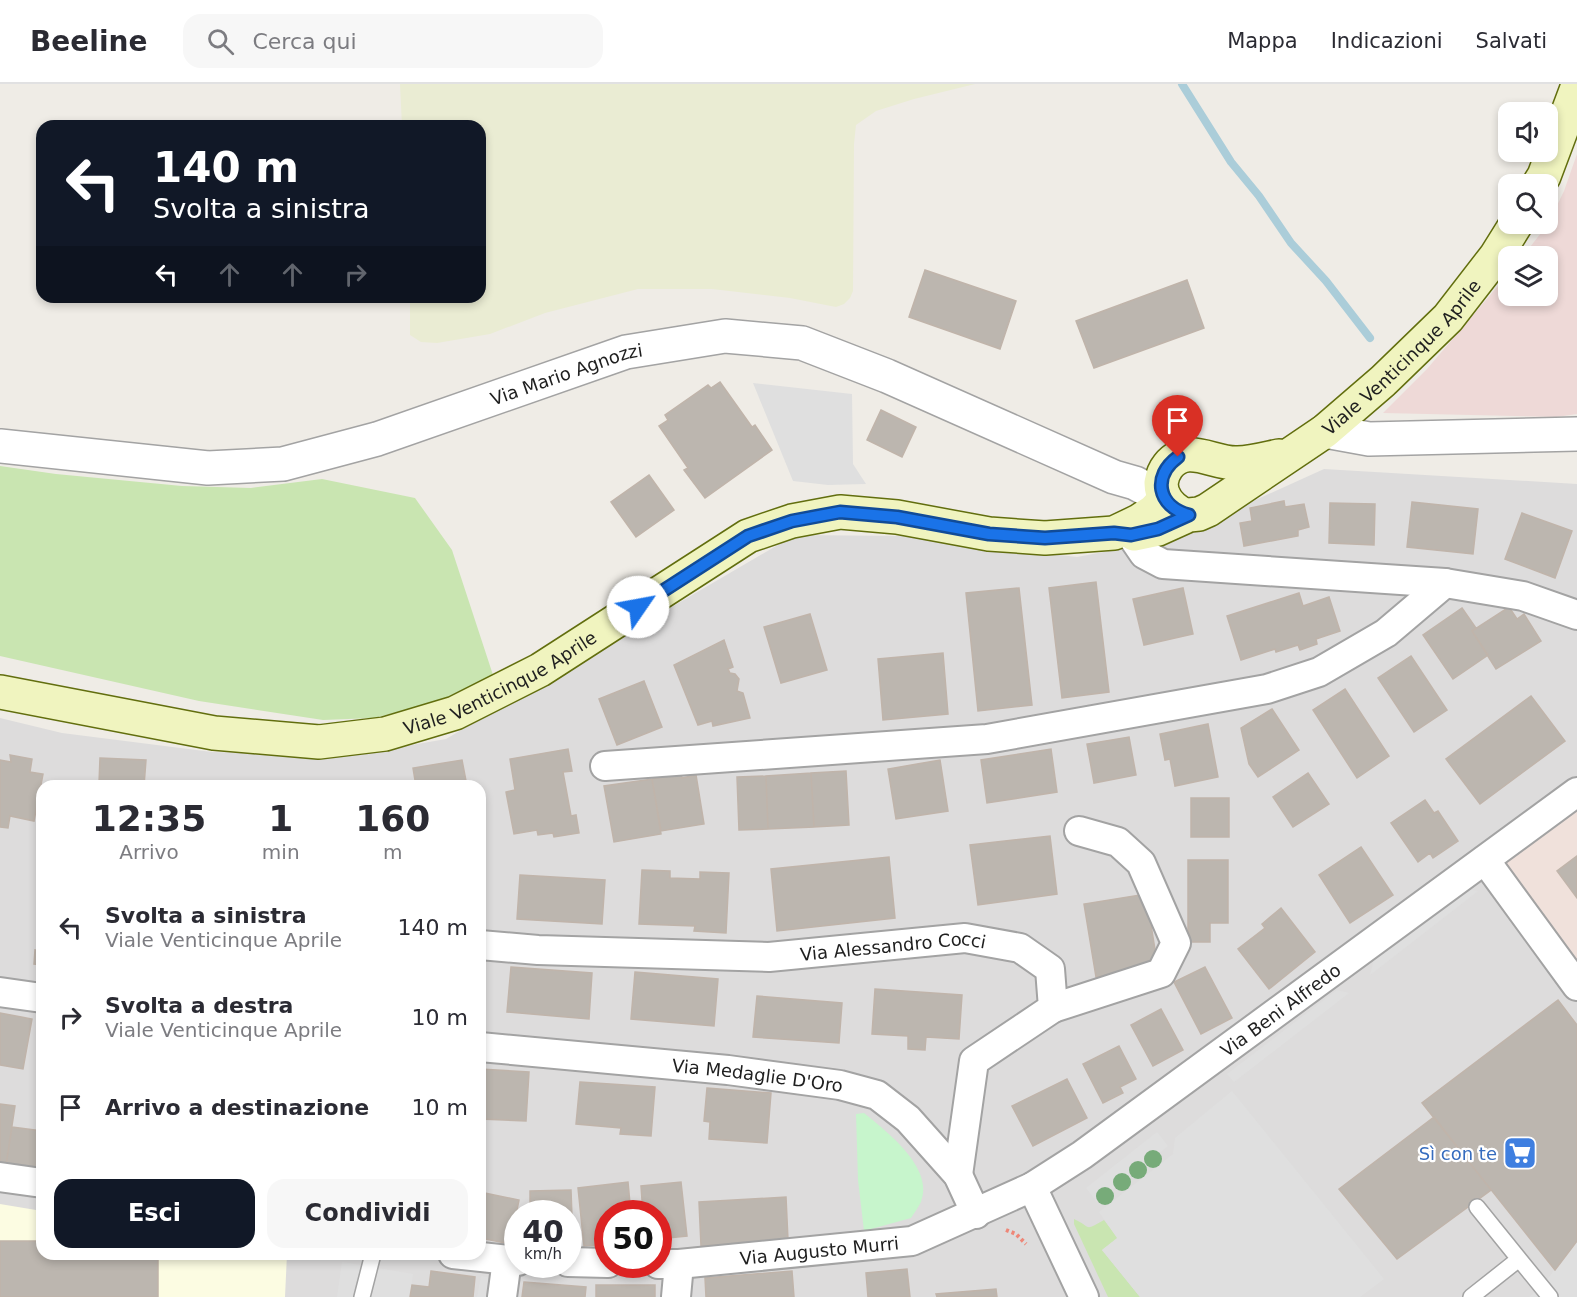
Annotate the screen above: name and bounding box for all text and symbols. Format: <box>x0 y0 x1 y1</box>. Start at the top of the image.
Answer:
search box <box>183 14 603 68</box>
text: Beeline <box>30 25 147 58</box>
icon: search <box>204 25 237 58</box>
text: Cerca qui <box>252 29 357 54</box>
text: Mappa <box>1227 29 1298 53</box>
text: Indicazioni <box>1331 29 1443 53</box>
text: Salvati <box>1476 29 1547 53</box>
map controls <box>1498 102 1558 306</box>
button: sound <box>1498 102 1558 162</box>
text: 140 m <box>153 143 299 192</box>
icon: left <box>54 144 132 222</box>
button: search <box>1498 174 1558 234</box>
text: Svolta a sinistra <box>153 193 369 224</box>
button: layers <box>1498 246 1558 306</box>
icon: left <box>150 258 183 291</box>
icon: ahead <box>213 258 246 291</box>
icon: ahead <box>276 258 309 291</box>
icon: right <box>339 258 372 291</box>
street label: Viale Venticinque Aprile <box>1318 275 1485 439</box>
street label: Via Mario Agnozzi <box>487 339 644 409</box>
pin <box>1152 395 1203 457</box>
icon: arrive <box>1161 404 1194 437</box>
position arrow <box>606 575 670 639</box>
street label: Viale Venticinque Aprile <box>401 626 600 738</box>
text: 12:35 <box>92 798 206 839</box>
text: 1 <box>268 798 293 839</box>
text: 160 <box>355 798 430 839</box>
text: Arrivo <box>119 840 179 864</box>
text: min <box>262 840 300 864</box>
text: m <box>383 840 403 864</box>
text: Svolta a sinistra <box>105 903 307 928</box>
icon: left <box>54 911 87 944</box>
text: 140 m <box>398 915 468 940</box>
street label: Via Alessandro Cocci <box>799 927 988 964</box>
text: Viale Venticinque Aprile <box>105 928 342 952</box>
street label: Via Beni Alfredo <box>1216 959 1344 1060</box>
text: Svolta a destra <box>105 993 293 1018</box>
icon: right <box>54 1001 87 1034</box>
text: 10 m <box>412 1005 468 1030</box>
text: Viale Venticinque Aprile <box>105 1018 342 1042</box>
street label: Via Medaglie D'Oro <box>671 1054 844 1096</box>
icon: arrive <box>54 1091 87 1124</box>
text: Arrivo a destinazione <box>105 1095 369 1120</box>
text: 10 m <box>412 1095 468 1120</box>
supermarket icon: Sì con te <box>1502 1135 1538 1171</box>
place label: Sì con te <box>1419 1143 1497 1164</box>
button: Esci <box>54 1179 255 1248</box>
button: Condividi <box>267 1179 468 1248</box>
speed limit sign: 50 <box>594 1200 672 1278</box>
text: 40 <box>522 1214 564 1249</box>
street label: Via Augusto Murri <box>739 1232 900 1268</box>
text: km/h <box>524 1245 562 1263</box>

